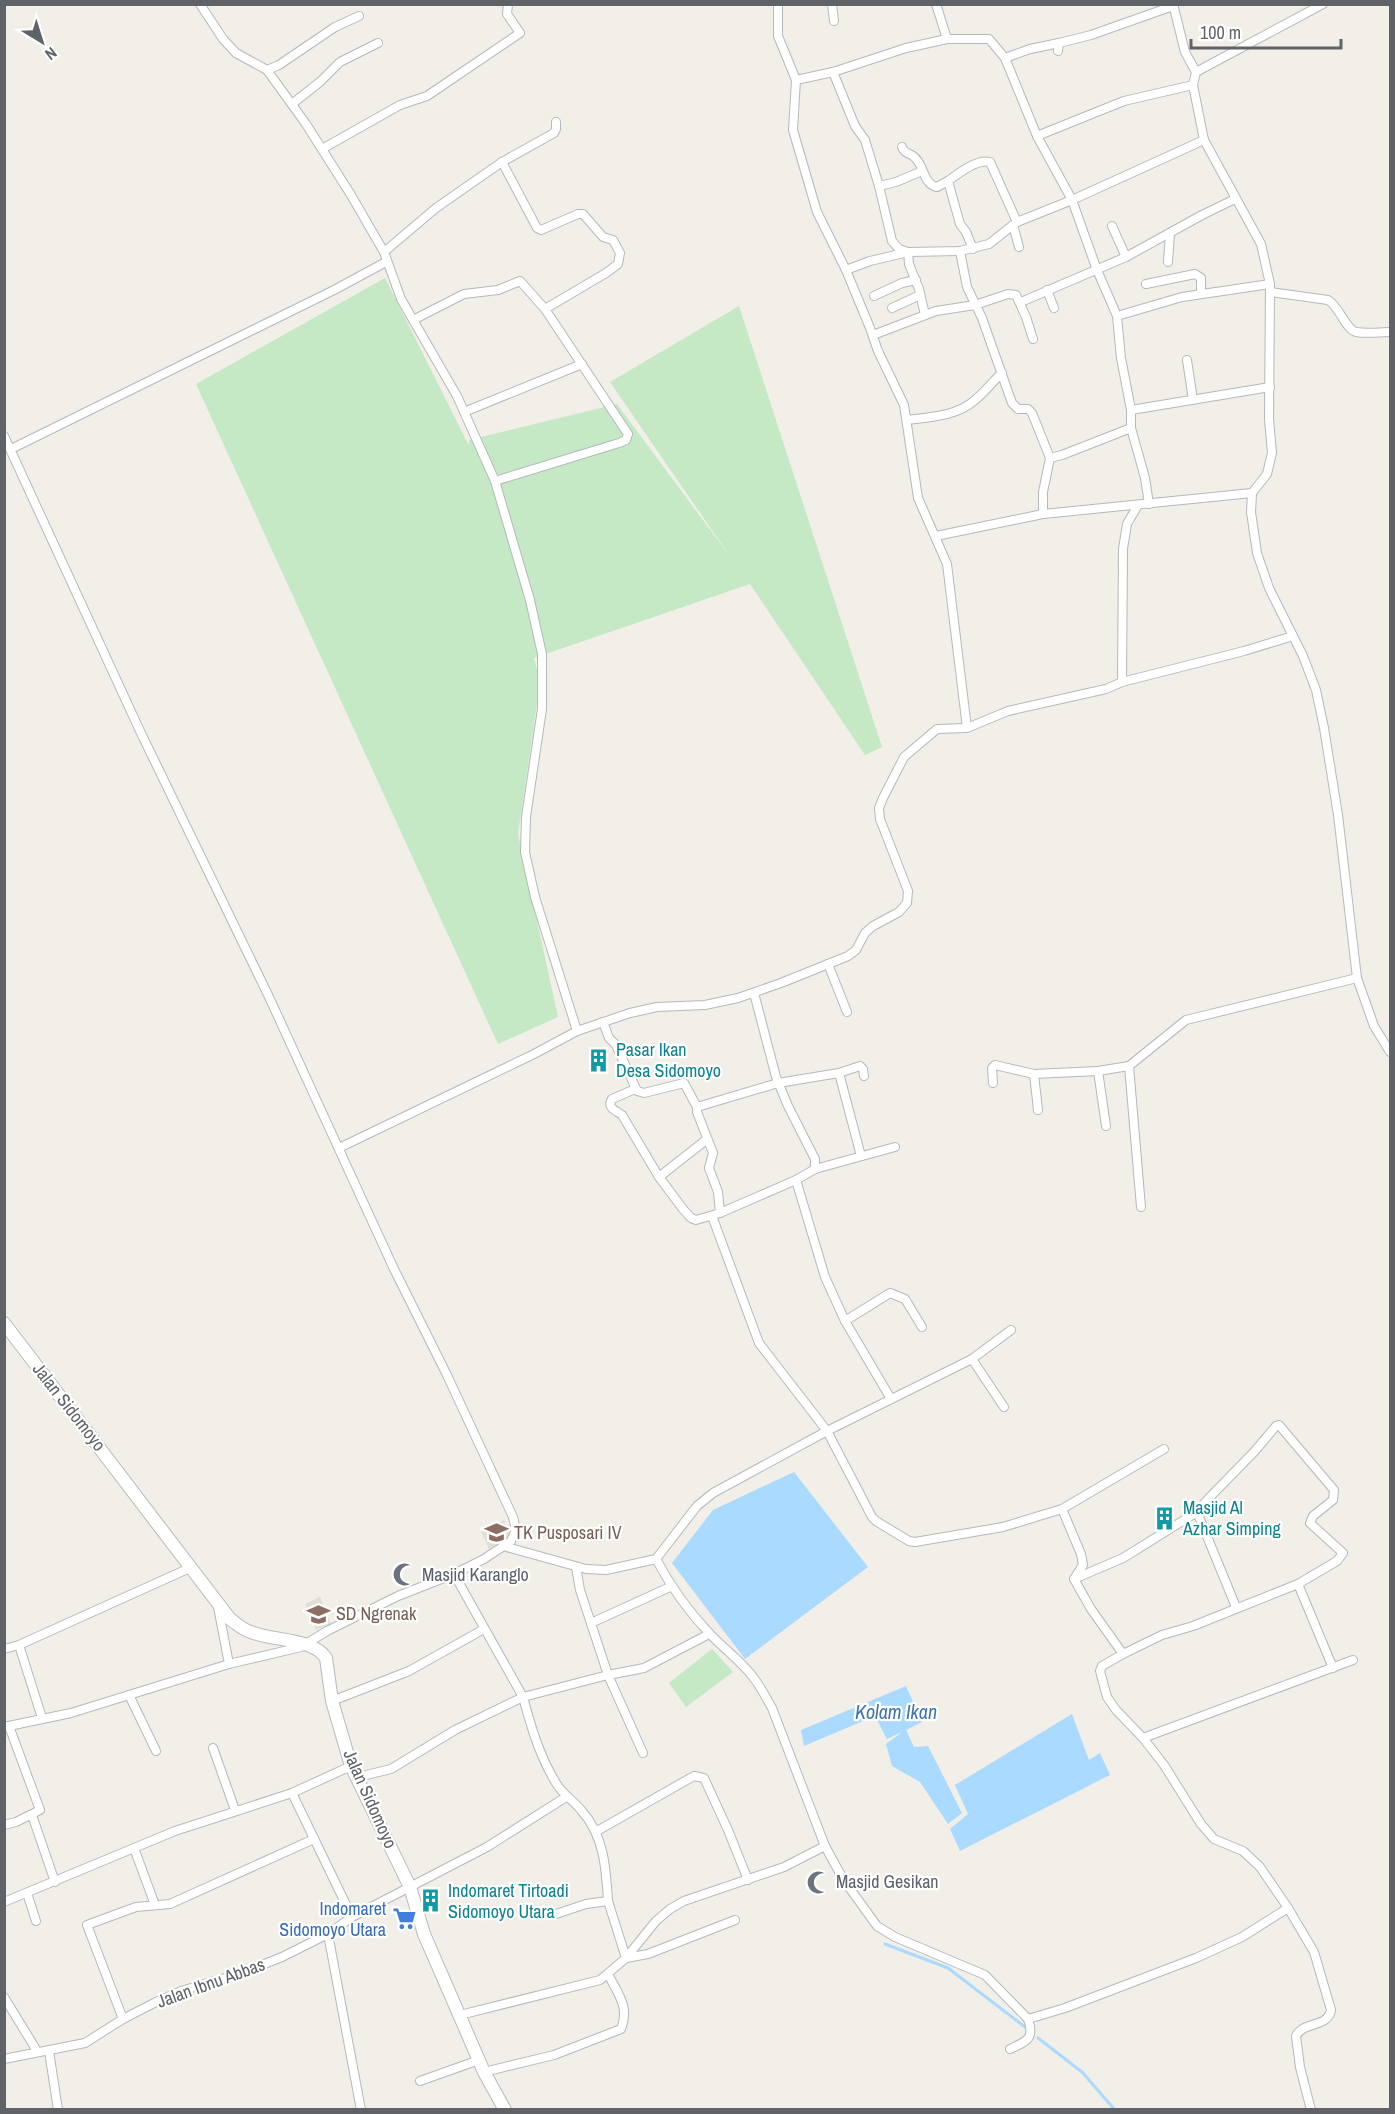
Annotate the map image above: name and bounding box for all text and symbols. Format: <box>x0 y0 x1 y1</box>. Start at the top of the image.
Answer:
north arrow <box>12 12 72 72</box>
scale bar <box>1191 12 1341 50</box>
text: 100 m <box>1200 20 1241 45</box>
text: N <box>41 42 62 65</box>
place label: Pasar Ikan Desa Sidomoyo <box>616 1037 721 1083</box>
building icon: Pasar Ikan Desa Sidomoyo <box>585 1047 611 1073</box>
street label: Jalan Sidomoyo <box>27 1357 112 1456</box>
place label: Masjid Al Azhar Simping <box>1182 1495 1281 1541</box>
building icon: Masjid Al Azhar Simping <box>1152 1505 1178 1531</box>
school or university icon: TK Pusposari IV <box>483 1520 509 1546</box>
place label: TK Pusposari IV <box>514 1520 622 1545</box>
mosque icon: Masjid Karanglo <box>391 1562 417 1588</box>
place label: Masjid Karanglo <box>422 1562 529 1587</box>
school or university icon: SD Ngrenak <box>305 1601 331 1627</box>
place label: SD Ngrenak <box>336 1601 417 1626</box>
water label: Kolam Ikan <box>855 1698 937 1725</box>
street label: Jalan Sidomoyo <box>338 1745 403 1852</box>
mosque icon: Masjid Gesikan <box>805 1869 831 1895</box>
place label: Masjid Gesikan <box>836 1869 939 1894</box>
place label: Indomaret Tirtoadi Sidomoyo Utara <box>448 1878 569 1924</box>
building icon: Indomaret Tirtoadi Sidomoyo Utara <box>417 1888 443 1914</box>
place label: Indomaret Sidomoyo Utara <box>279 1896 386 1942</box>
supermarket icon: Indomaret Sidomoyo Utara <box>391 1906 417 1932</box>
street label: Jalan Ibnu Abbas <box>153 1951 268 2014</box>

